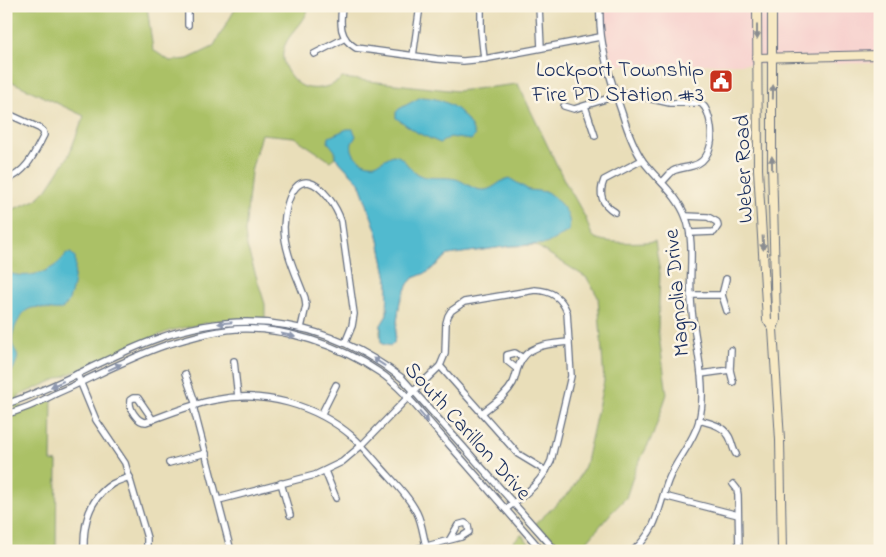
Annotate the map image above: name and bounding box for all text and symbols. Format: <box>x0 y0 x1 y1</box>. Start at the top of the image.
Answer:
one-way arrow <box>753 24 761 40</box>
place label: Lockport Township Fire PD Station #3 <box>531 55 704 112</box>
public building icon: Lockport Township Fire PD Station #3 <box>708 68 734 94</box>
one-way arrow <box>769 84 777 100</box>
street label: Weber Road <box>727 114 763 224</box>
one-way arrow <box>768 155 776 171</box>
street label: Magnolia Drive <box>656 227 700 358</box>
one-way arrow <box>759 236 767 252</box>
one-way arrow <box>217 320 233 328</box>
one-way arrow <box>281 331 297 339</box>
street label: South Carillon Drive <box>396 355 538 509</box>
one-way arrow <box>373 357 386 367</box>
one-way arrow <box>108 363 122 371</box>
one-way arrow <box>50 380 64 388</box>
one-way arrow <box>418 410 430 422</box>

